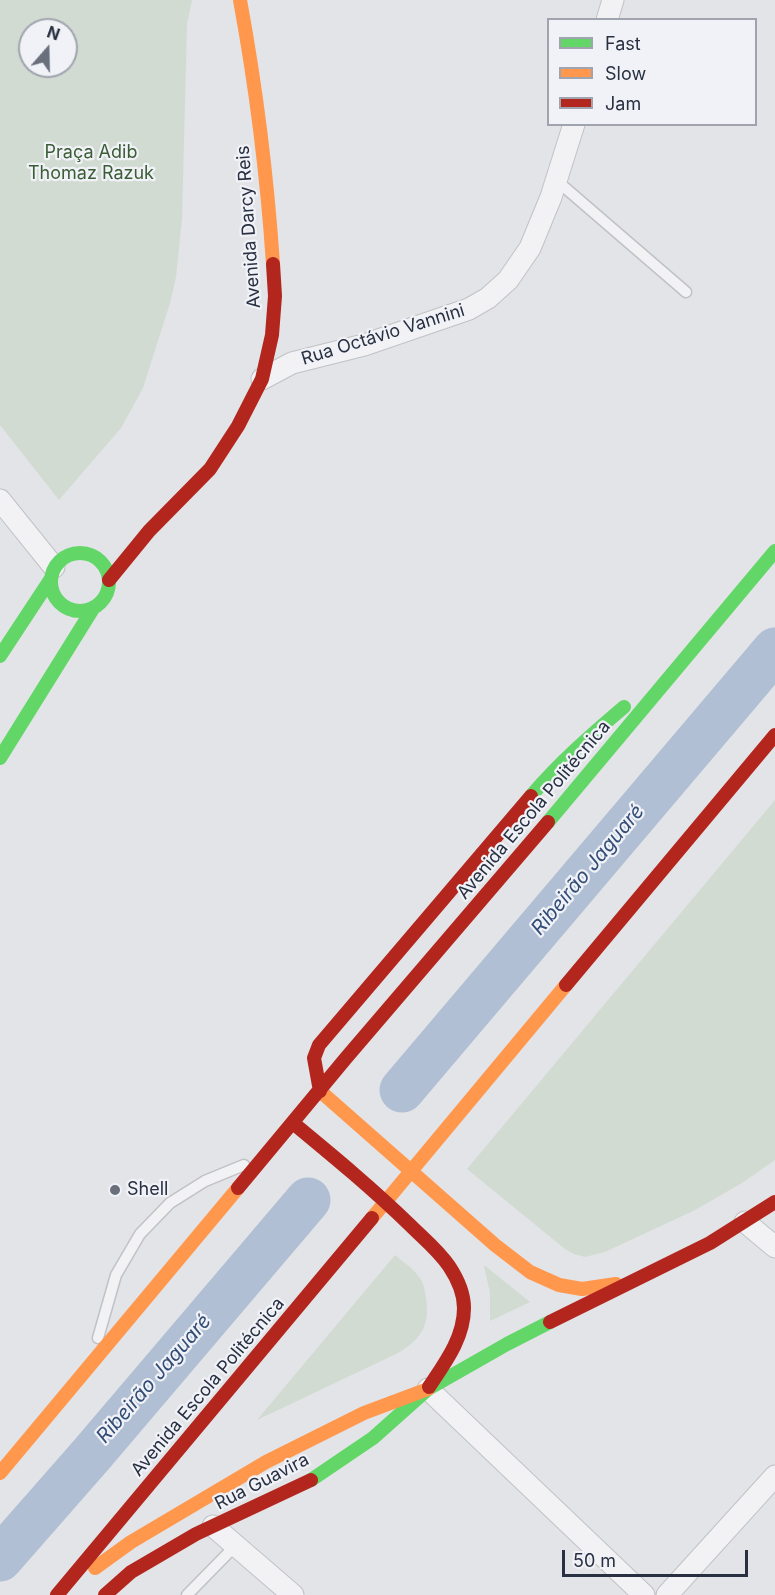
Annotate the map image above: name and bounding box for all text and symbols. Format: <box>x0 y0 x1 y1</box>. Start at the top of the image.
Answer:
north arrow <box>18 18 78 78</box>
legend <box>547 18 757 126</box>
text: N <box>44 21 63 44</box>
text: Fast <box>605 33 641 54</box>
text: Slow <box>605 63 646 84</box>
text: Jam <box>605 93 641 114</box>
park label: Praça Adib Thomaz Razuk <box>28 142 154 184</box>
street label: Avenida Darcy Reis <box>233 145 265 309</box>
street label: Rua Octávio Vannini <box>299 300 467 370</box>
street label: Avenida Escola Politécnica <box>453 716 615 904</box>
water label: Ribeirão Jaguaré <box>527 800 649 940</box>
place label: Shell <box>127 1179 168 1201</box>
marker: Shell <box>108 1183 122 1197</box>
street label: Avenida Escola Politécnica <box>127 1293 289 1481</box>
water label: Ribeirão Jaguaré <box>92 1310 216 1448</box>
street label: Rua Guavira <box>211 1449 313 1515</box>
scale bar <box>565 1538 751 1576</box>
text: 50 m <box>573 1550 616 1571</box>

